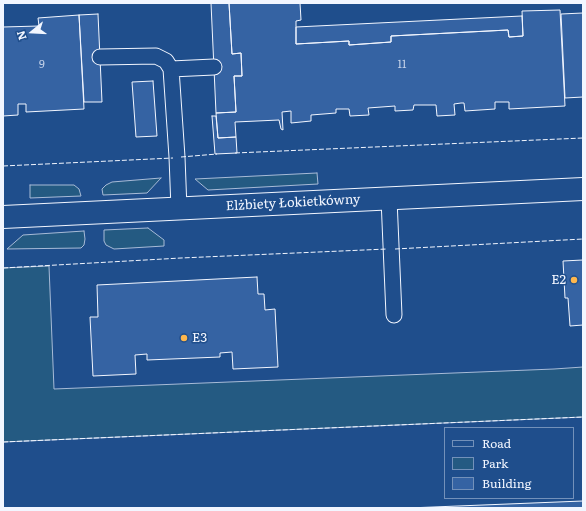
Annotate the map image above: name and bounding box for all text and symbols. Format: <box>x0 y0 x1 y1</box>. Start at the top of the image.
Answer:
north arrow <box>12 12 52 52</box>
text: N <box>12 29 30 43</box>
house number: 9 <box>39 58 45 72</box>
house number: 11 <box>398 58 406 72</box>
street label: Elżbiety Łokietkówny <box>225 192 361 214</box>
place label: E2 <box>551 272 566 288</box>
marker: E2 <box>569 275 579 285</box>
place label: E3 <box>192 330 207 346</box>
marker: E3 <box>179 333 189 343</box>
legend <box>444 427 574 499</box>
text: Road <box>482 434 511 452</box>
text: Park <box>482 454 508 472</box>
text: Building <box>482 474 531 492</box>

